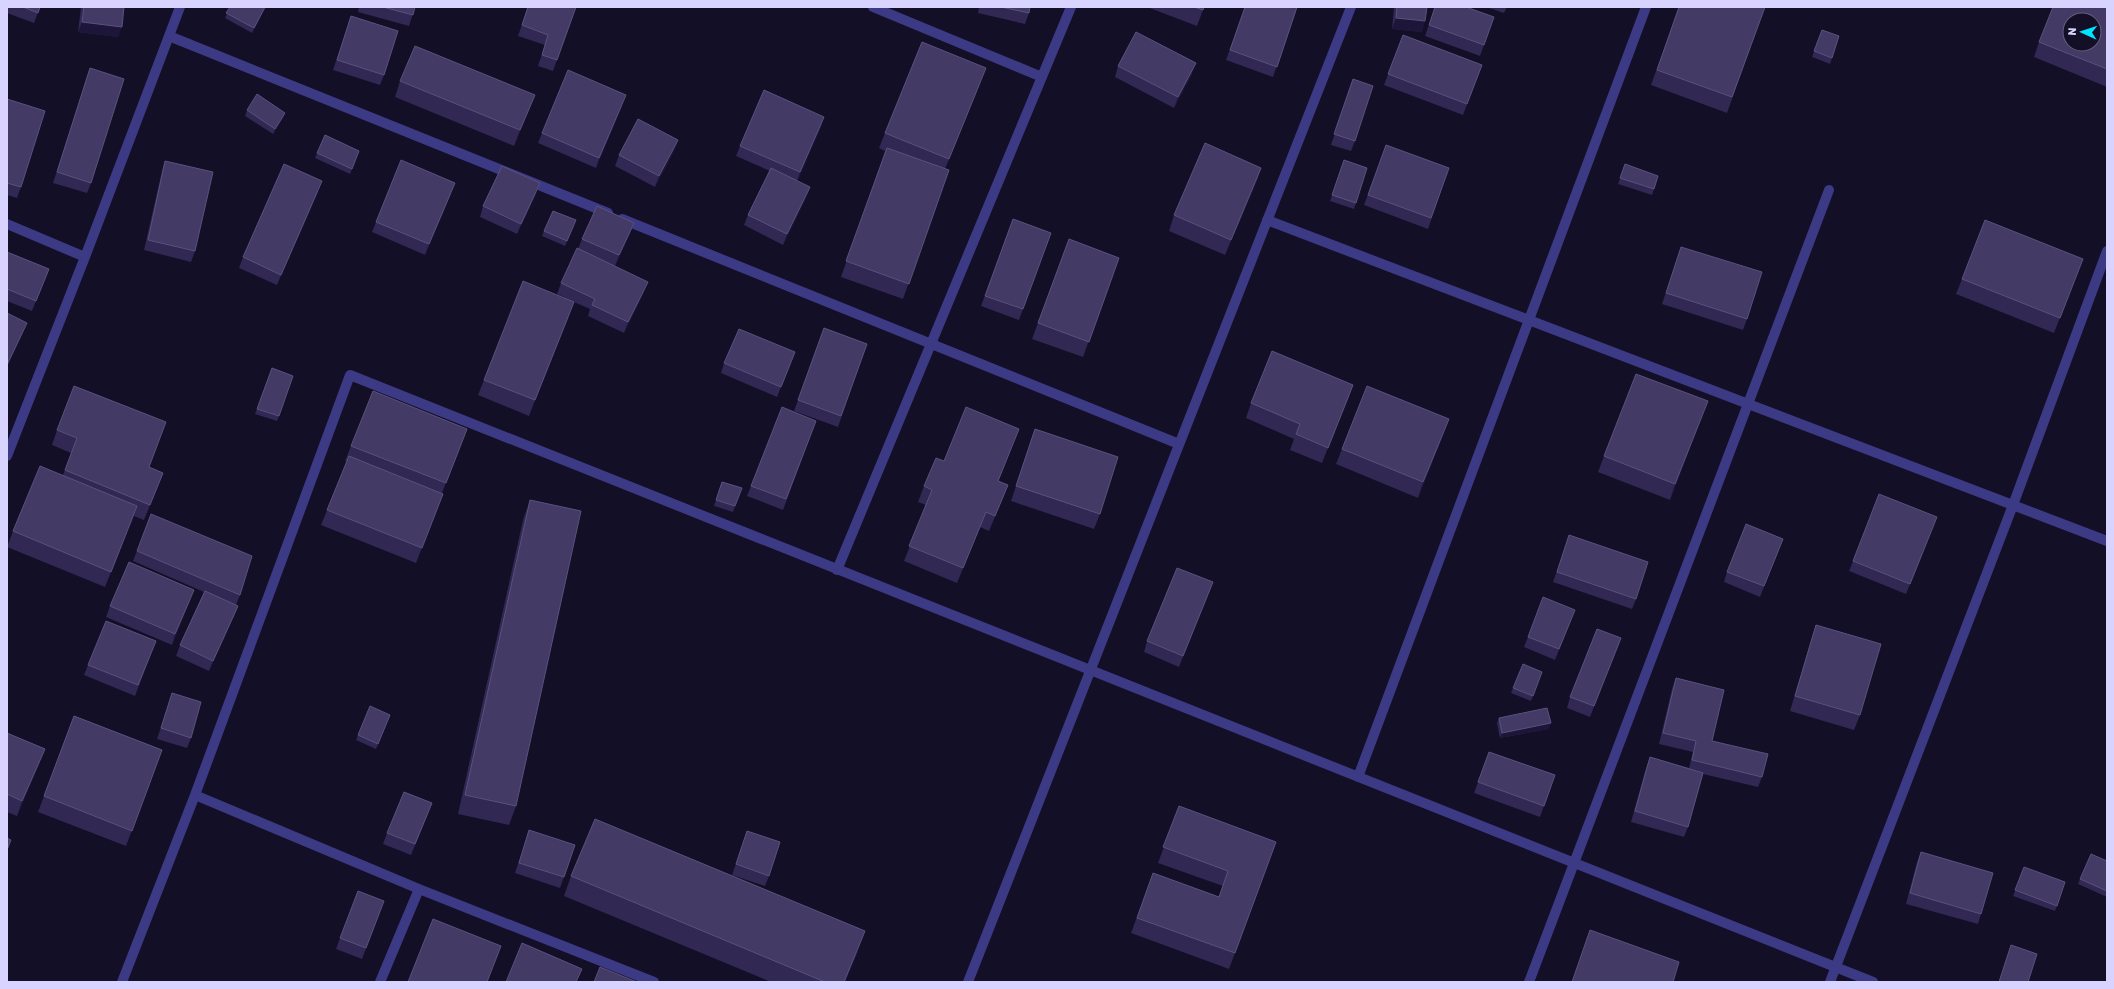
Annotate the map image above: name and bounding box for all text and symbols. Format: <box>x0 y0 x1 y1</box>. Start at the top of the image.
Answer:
north arrow <box>2062 12 2102 52</box>
text: N <box>2066 27 2079 36</box>

